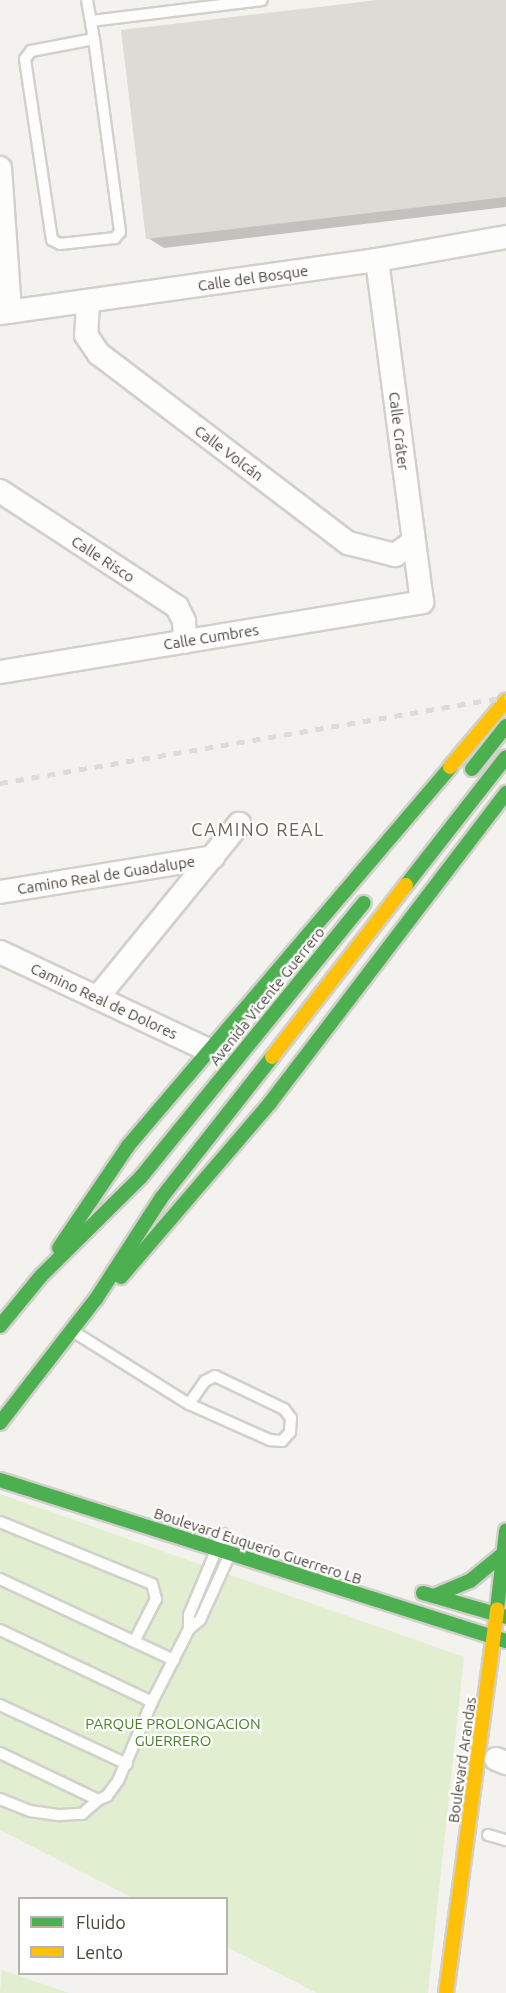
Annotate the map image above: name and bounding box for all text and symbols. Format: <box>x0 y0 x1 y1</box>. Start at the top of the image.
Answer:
street label: Calle del Bosque <box>197 261 309 295</box>
street label: Calle Cráter <box>385 391 413 471</box>
street label: Calle Volcán <box>191 421 267 485</box>
street label: Calle Risco <box>68 532 138 586</box>
street label: Calle Cumbres <box>162 621 260 653</box>
district label: CAMINO REAL <box>191 818 325 840</box>
street label: Camino Real de Guadalupe <box>16 852 196 898</box>
street label: Avenida Vicente Guerrero <box>206 923 328 1069</box>
street label: Camino Real de Dolores <box>28 959 180 1043</box>
street label: Boulevard Euquerio Guerrero LB <box>152 1504 364 1588</box>
street label: Boulevard Arandas <box>444 1696 480 1824</box>
park label: PARQUE PROLONGACION GUERRERO <box>85 1714 261 1749</box>
legend <box>18 1897 228 1975</box>
text: Fluido <box>76 1912 126 1932</box>
text: Lento <box>76 1942 123 1962</box>

